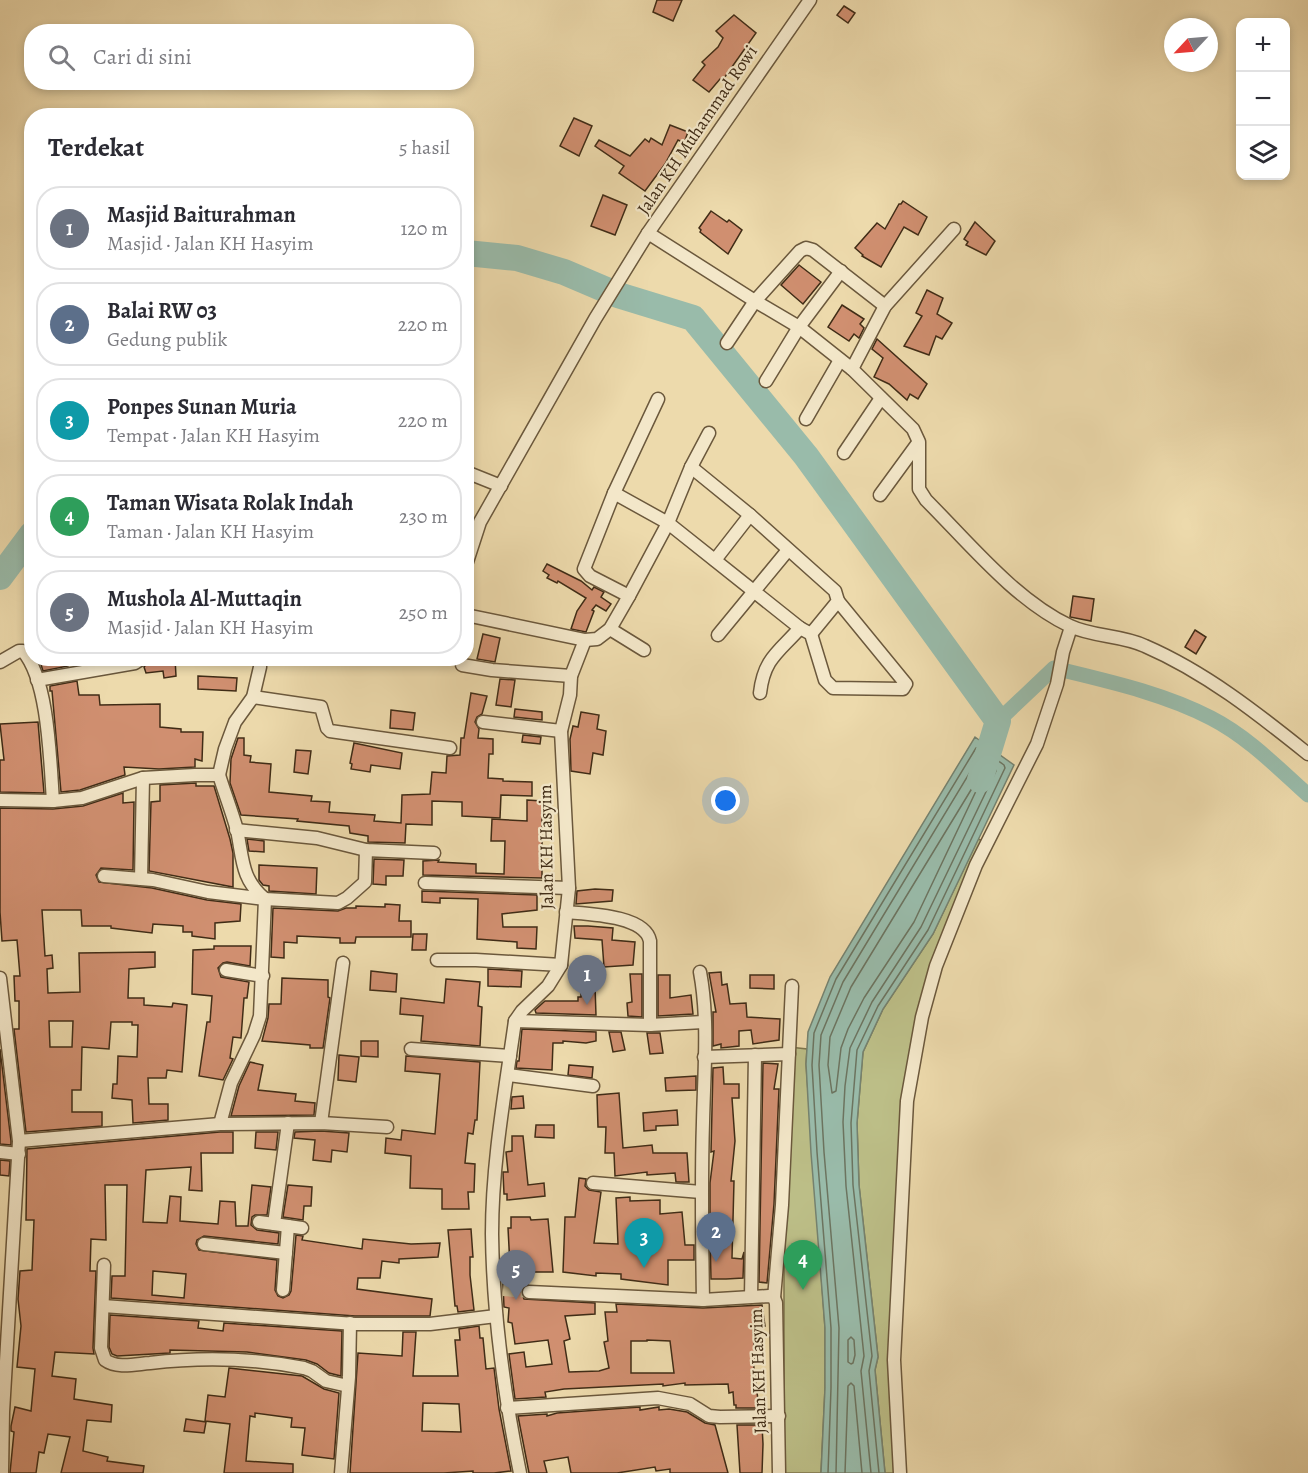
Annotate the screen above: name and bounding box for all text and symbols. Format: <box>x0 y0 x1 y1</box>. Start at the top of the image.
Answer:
north arrow <box>1164 18 1218 72</box>
map controls <box>1236 18 1290 180</box>
button: + <box>1236 18 1290 72</box>
search box <box>24 24 474 90</box>
icon: search <box>45 41 78 74</box>
street label: Jalan KH Muhammad Rowi <box>631 41 763 219</box>
text: Cari di sini <box>93 42 192 72</box>
button: − <box>1236 72 1290 126</box>
button: layers <box>1236 126 1290 180</box>
text: Terdekat <box>48 130 144 165</box>
text: 5 hasil <box>399 134 450 161</box>
text: Masjid Baiturahman <box>107 200 296 230</box>
text: 1 <box>66 215 73 242</box>
text: 120 m <box>400 215 448 242</box>
text: Masjid · Jalan KH Hasyim <box>107 230 314 257</box>
text: Balai RW 03 <box>107 296 217 326</box>
text: 2 <box>65 311 74 338</box>
text: 220 m <box>398 311 448 338</box>
text: Gedung publik <box>107 326 227 353</box>
text: Ponpes Sunan Muria <box>107 392 297 422</box>
text: 3 <box>65 407 74 434</box>
text: 220 m <box>398 407 448 434</box>
text: Tempat · Jalan KH Hasyim <box>107 422 320 449</box>
text: Taman Wisata Rolak Indah <box>107 488 354 518</box>
text: 4 <box>65 503 74 530</box>
text: 230 m <box>399 503 448 530</box>
text: Taman · Jalan KH Hasyim <box>107 518 314 545</box>
text: Mushola Al-Muttaqin <box>107 584 302 614</box>
text: 5 <box>65 599 74 626</box>
text: 250 m <box>399 599 448 626</box>
text: Masjid · Jalan KH Hasyim <box>107 614 314 641</box>
street label: Jalan KH Hasyim <box>533 784 559 910</box>
your location <box>711 786 740 815</box>
pin: 1 <box>568 956 606 1005</box>
pin: 2 <box>696 1212 736 1262</box>
pin: 3 <box>624 1218 664 1268</box>
pin: 4 <box>784 1240 822 1290</box>
pin: 5 <box>496 1250 536 1300</box>
street label: Jalan KH Hasyim <box>744 1308 772 1434</box>

